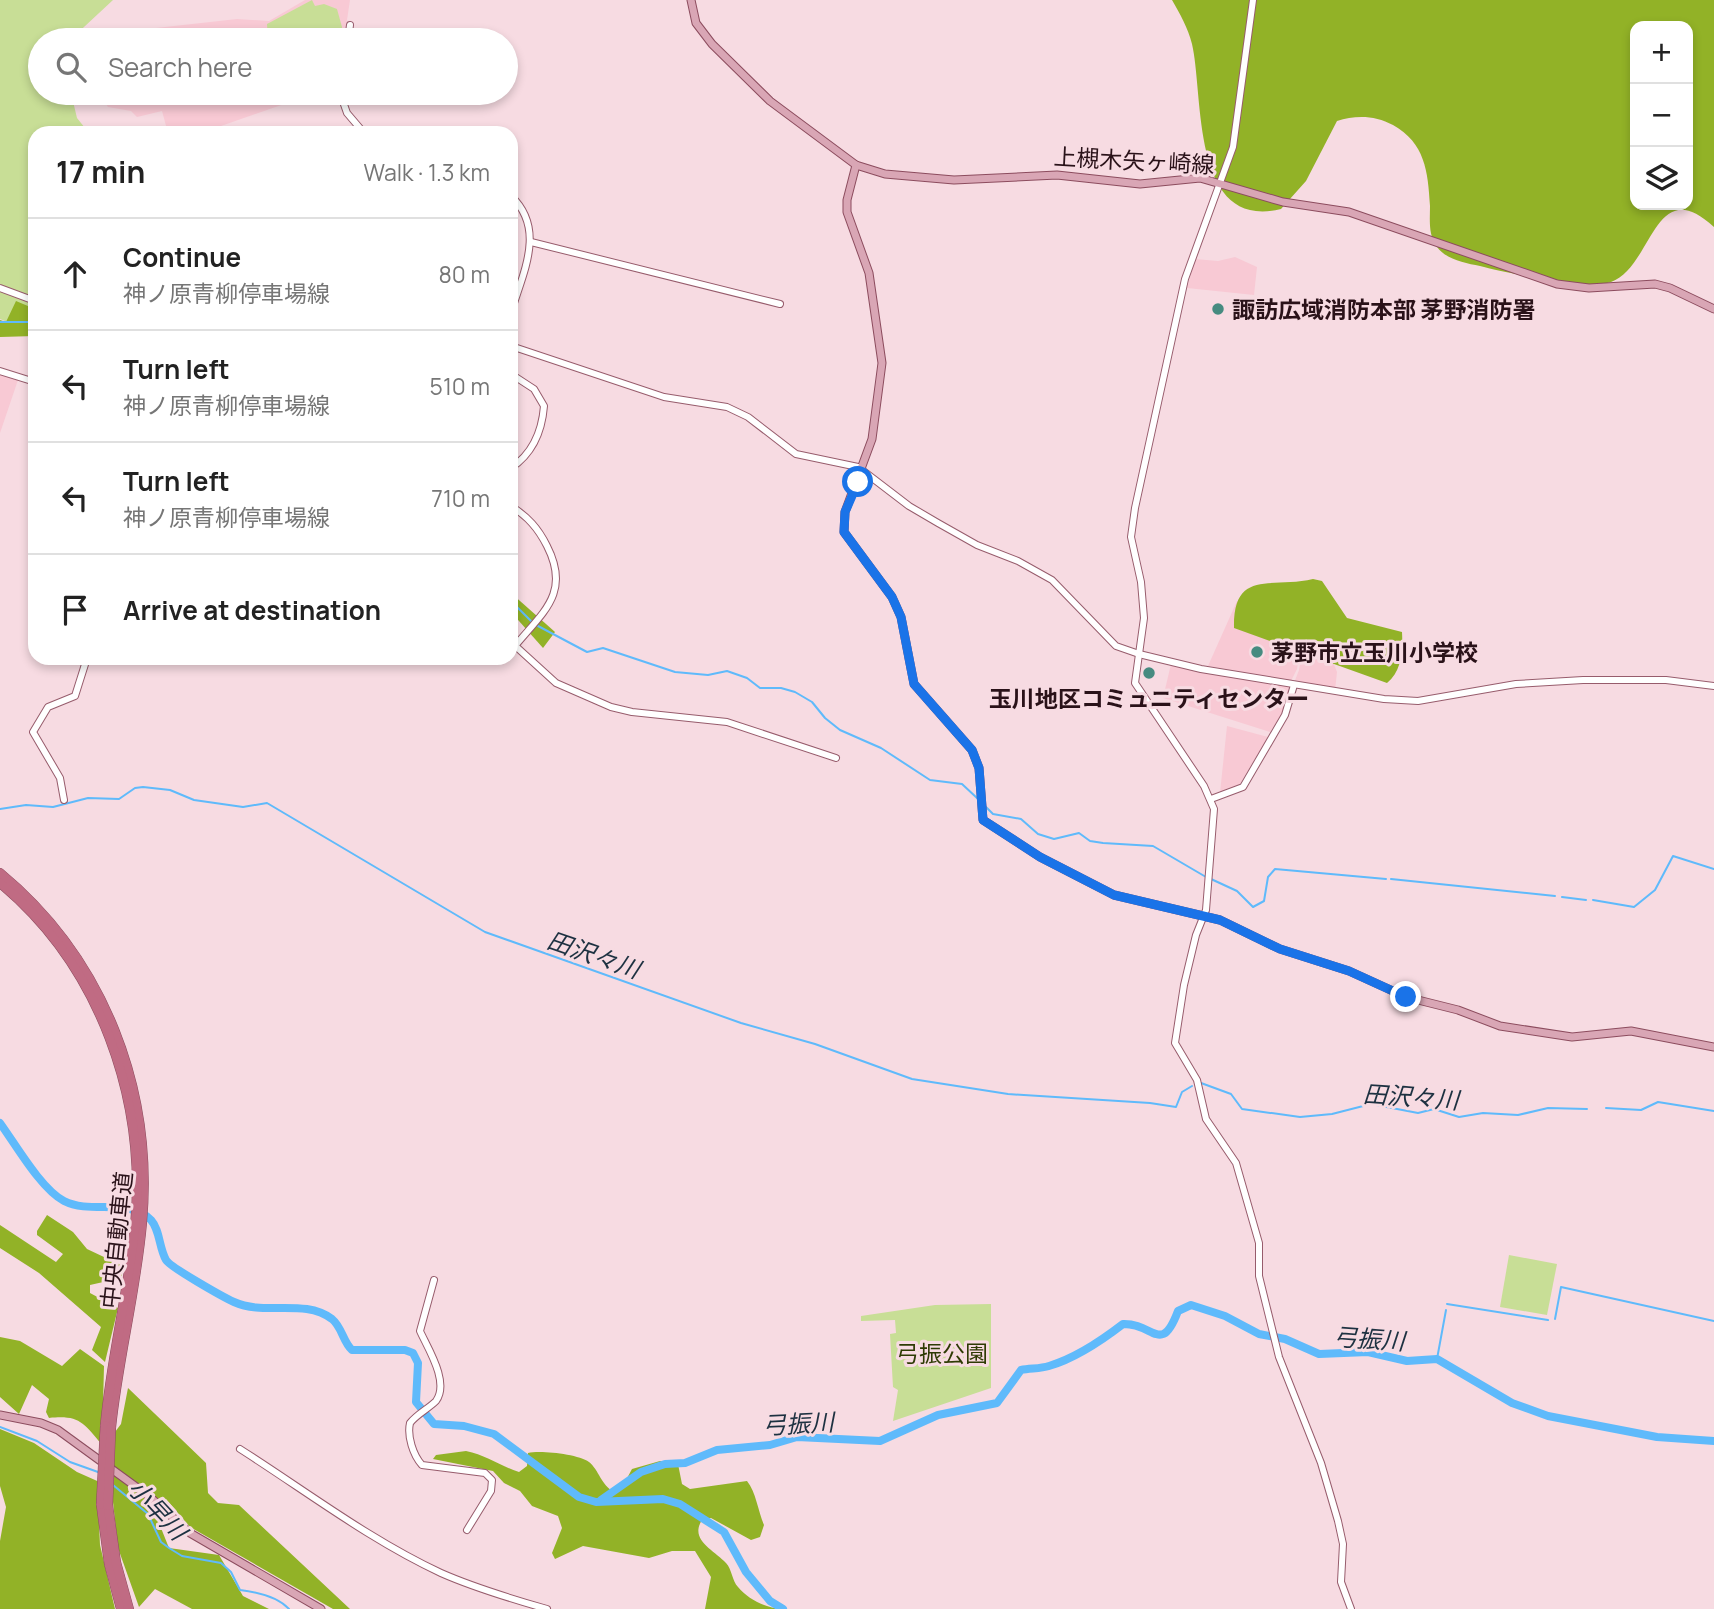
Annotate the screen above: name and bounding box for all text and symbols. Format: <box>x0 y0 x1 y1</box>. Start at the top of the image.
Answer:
map controls <box>1630 21 1693 210</box>
button: + <box>1630 21 1693 84</box>
search box <box>28 28 518 105</box>
icon: search <box>52 48 90 86</box>
text: Search here <box>108 49 253 85</box>
button: − <box>1630 84 1693 147</box>
street label: 上槻木矢ヶ崎線 <box>1053 140 1215 180</box>
button: layers <box>1630 147 1693 210</box>
text: 17 min <box>56 151 145 192</box>
text: Walk · 1.3 km <box>363 156 490 188</box>
text: Continue <box>123 239 241 275</box>
icon: ahead <box>56 255 94 293</box>
text: 80 m <box>439 258 490 290</box>
text: 神ノ原青柳停車場線 <box>123 277 330 309</box>
place label: 諏訪広域消防本部 茅野消防署 <box>1232 293 1536 325</box>
marker: 諏訪広域消防本部 茅野消防署 <box>1210 301 1226 317</box>
text: Turn left <box>123 351 230 387</box>
icon: left <box>56 367 94 405</box>
text: 510 m <box>430 370 490 402</box>
text: 神ノ原青柳停車場線 <box>123 389 330 421</box>
text: Turn left <box>123 463 230 499</box>
route start <box>842 466 873 497</box>
icon: left <box>56 479 94 517</box>
text: 710 m <box>431 482 490 514</box>
text: 神ノ原青柳停車場線 <box>123 501 330 533</box>
icon: arrive <box>56 591 94 629</box>
text: Arrive at destination <box>123 592 381 628</box>
place label: 茅野市立玉川小学校 <box>1271 636 1478 668</box>
marker: 茅野市立玉川小学校 <box>1249 644 1265 660</box>
marker: 玉川地区コミュニティセンター <box>1141 665 1157 681</box>
place label: 玉川地区コミュニティセンター <box>989 682 1309 714</box>
water label: 田沢々川 <box>543 923 648 986</box>
route end <box>1390 981 1421 1012</box>
water label: 田沢々川 <box>1362 1076 1463 1116</box>
street label: 中央自動車道 <box>93 1170 139 1310</box>
water label: 弓振川 <box>1332 1319 1409 1357</box>
park label: 弓振公園 <box>896 1337 988 1369</box>
water label: 弓振川 <box>761 1404 838 1441</box>
water label: 小早川 <box>121 1471 197 1549</box>

